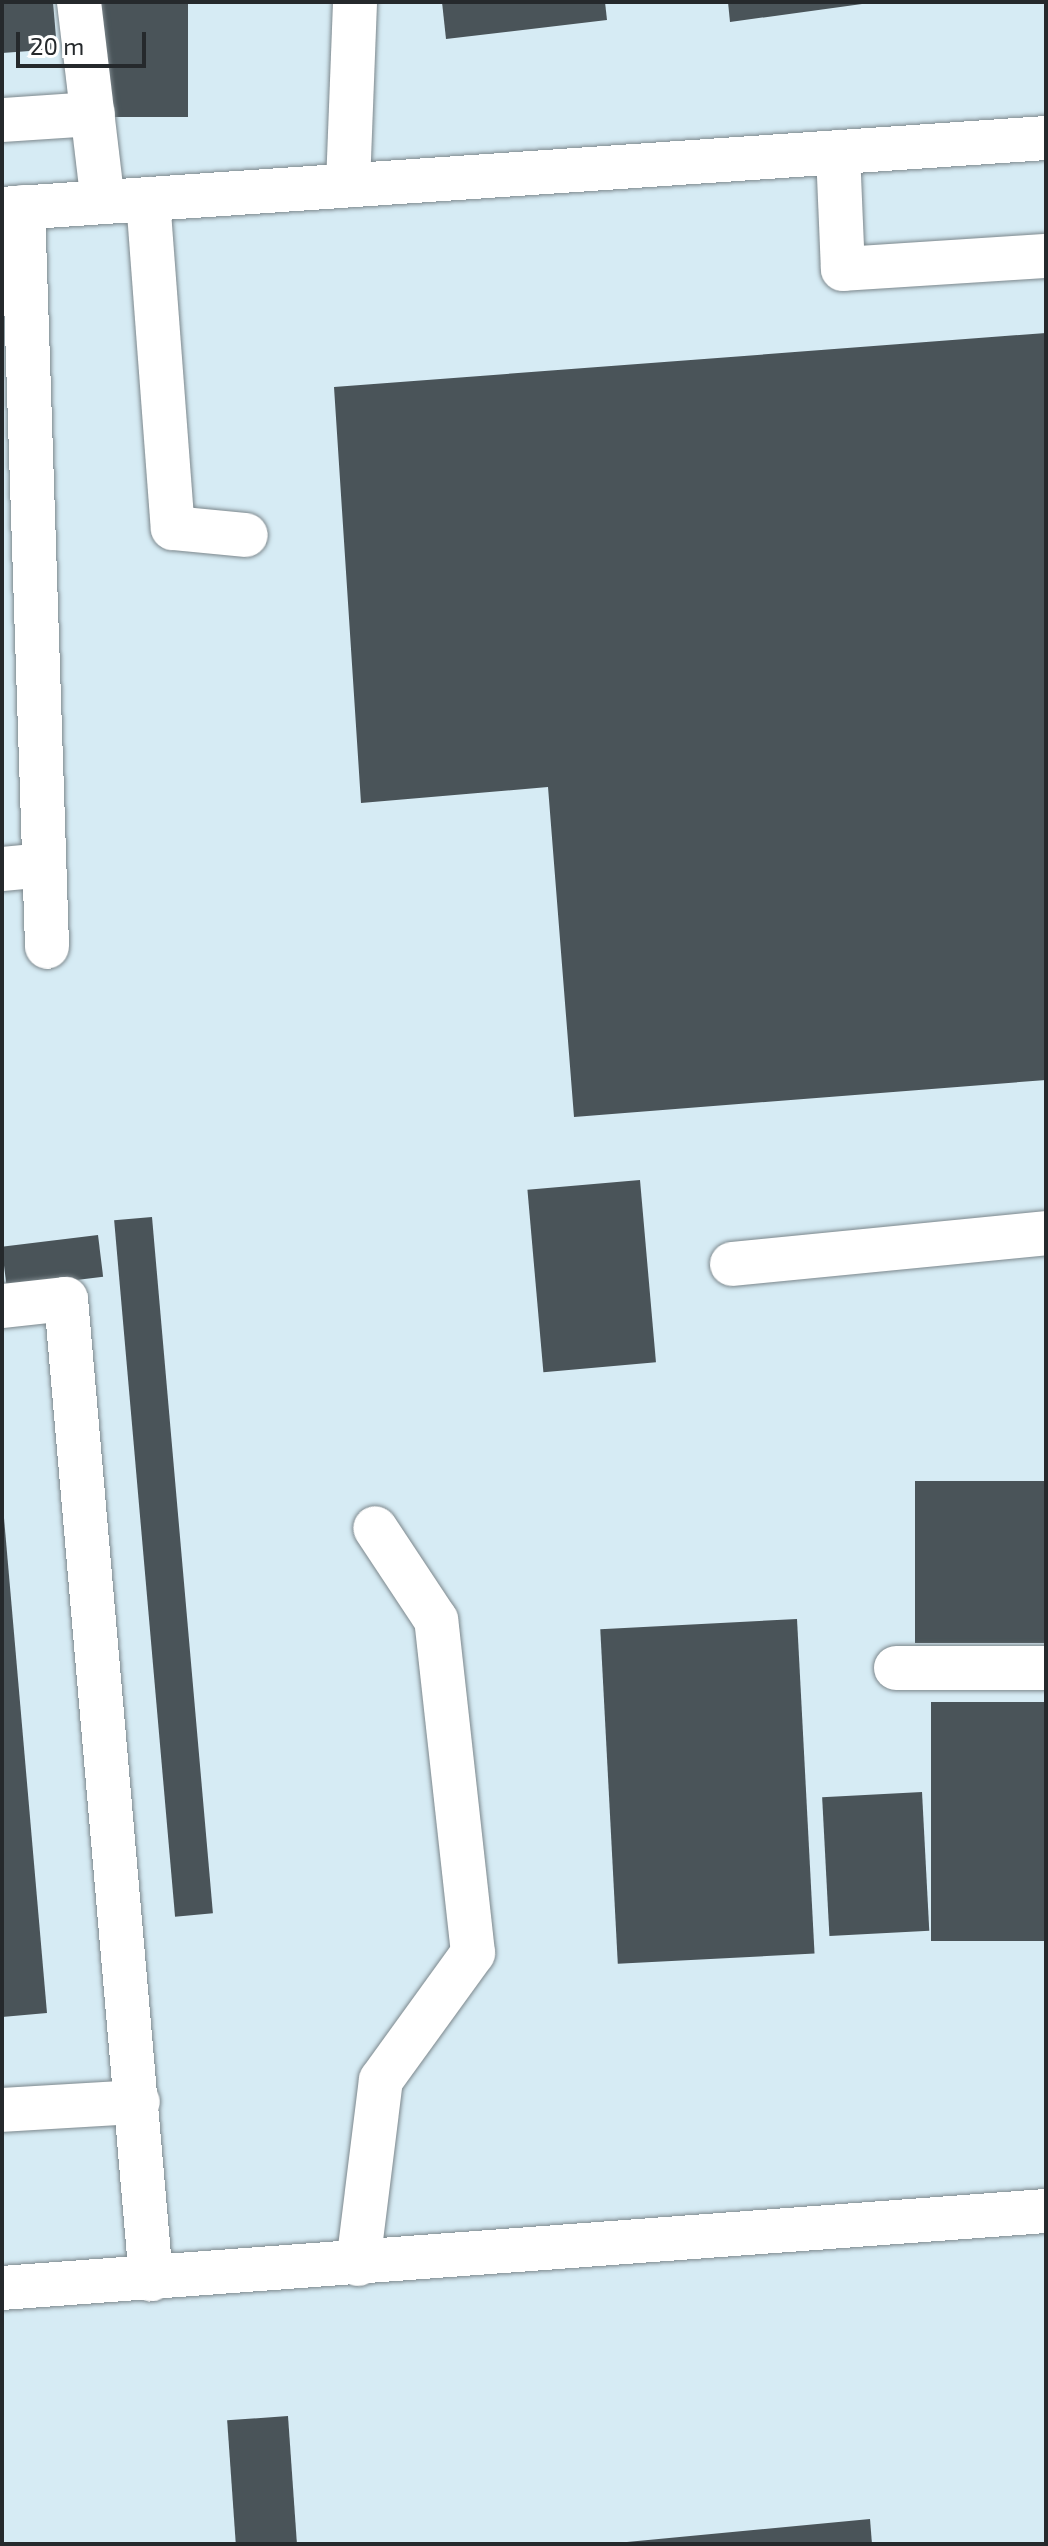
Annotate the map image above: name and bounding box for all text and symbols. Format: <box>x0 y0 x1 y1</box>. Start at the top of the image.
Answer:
scale bar <box>20 16 150 66</box>
text: 20 m <box>30 31 84 60</box>

